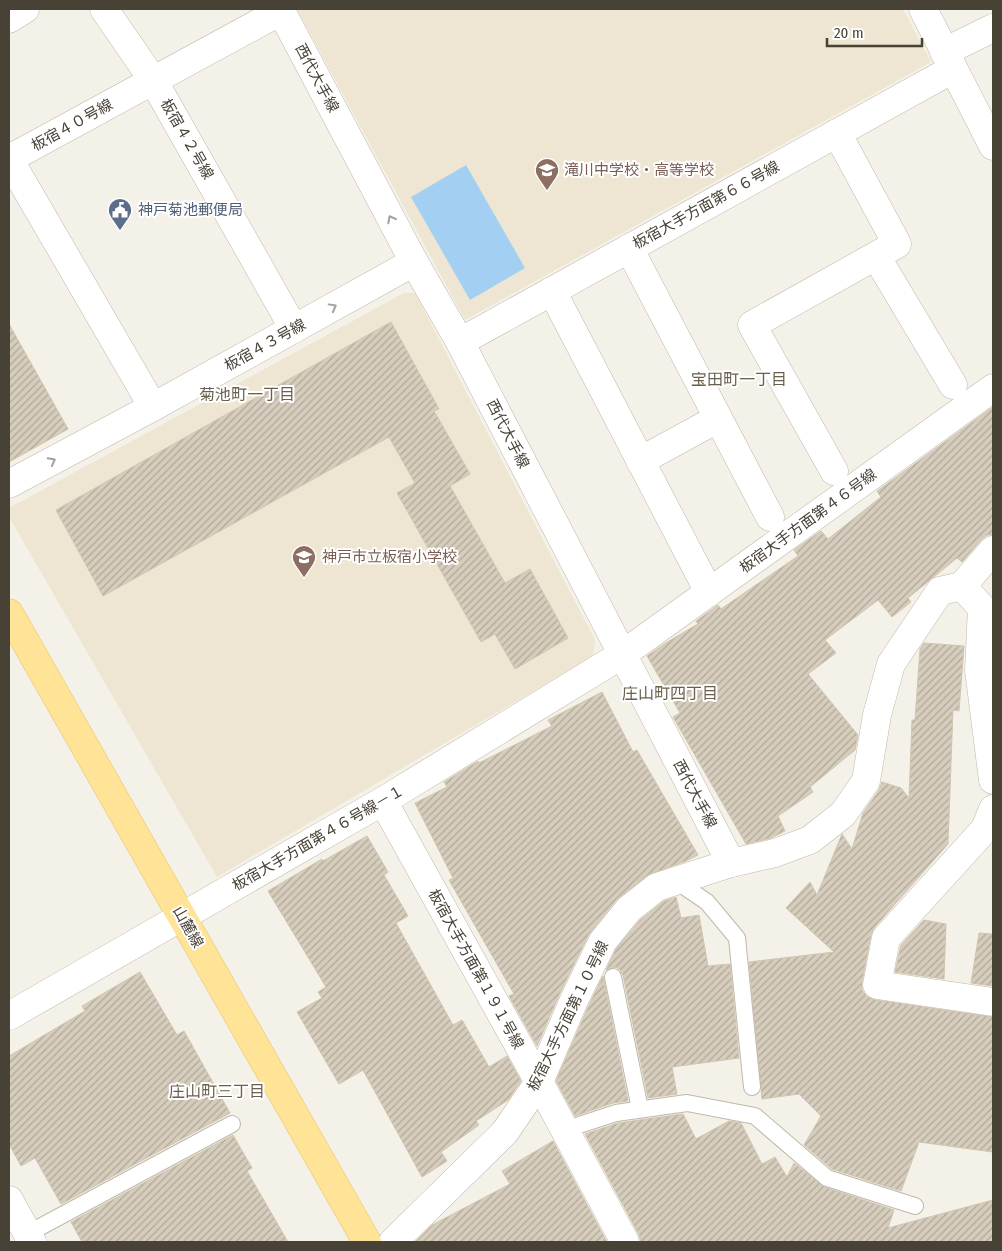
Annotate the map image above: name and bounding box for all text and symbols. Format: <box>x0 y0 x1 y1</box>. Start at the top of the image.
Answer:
scale bar <box>827 15 922 47</box>
text: 20 m <box>834 24 864 42</box>
street label: 西代大手線 <box>291 41 343 115</box>
street label: 板宿４０号線 <box>28 95 116 155</box>
street label: 板宿４２号線 <box>157 96 217 182</box>
school or university icon: 滝川中学校・高等学校 <box>534 157 560 191</box>
street label: 板宿大手方面第６６号線 <box>629 157 783 253</box>
place label: 滝川中学校・高等学校 <box>564 161 714 179</box>
public building icon: 神戸菊池郵便局 <box>107 197 133 231</box>
place label: 神戸菊池郵便局 <box>138 201 243 219</box>
one-way arrow <box>387 215 397 224</box>
one-way arrow <box>327 304 336 314</box>
street label: 板宿４３号線 <box>221 315 309 375</box>
district label: 宝田町一丁目 <box>691 370 787 389</box>
district label: 菊池町一丁目 <box>199 385 295 404</box>
street label: 西代大手線 <box>483 396 533 472</box>
one-way arrow <box>46 457 55 467</box>
street label: 板宿大手方面第４６号線 <box>736 465 880 577</box>
school or university icon: 神戸市立板宿小学校 <box>291 544 317 578</box>
place label: 神戸市立板宿小学校 <box>322 548 457 566</box>
district label: 庄山町四丁目 <box>622 684 718 703</box>
street label: 西代大手線 <box>669 757 721 831</box>
street label: 板宿大手方面第４６号線－１ <box>229 781 407 895</box>
street label: 板宿大手方面第１９１号線 <box>424 886 528 1052</box>
street label: 山麓線 <box>169 903 207 951</box>
street label: 板宿大手方面第１０号線 <box>524 938 612 1094</box>
district label: 庄山町三丁目 <box>169 1082 265 1101</box>

